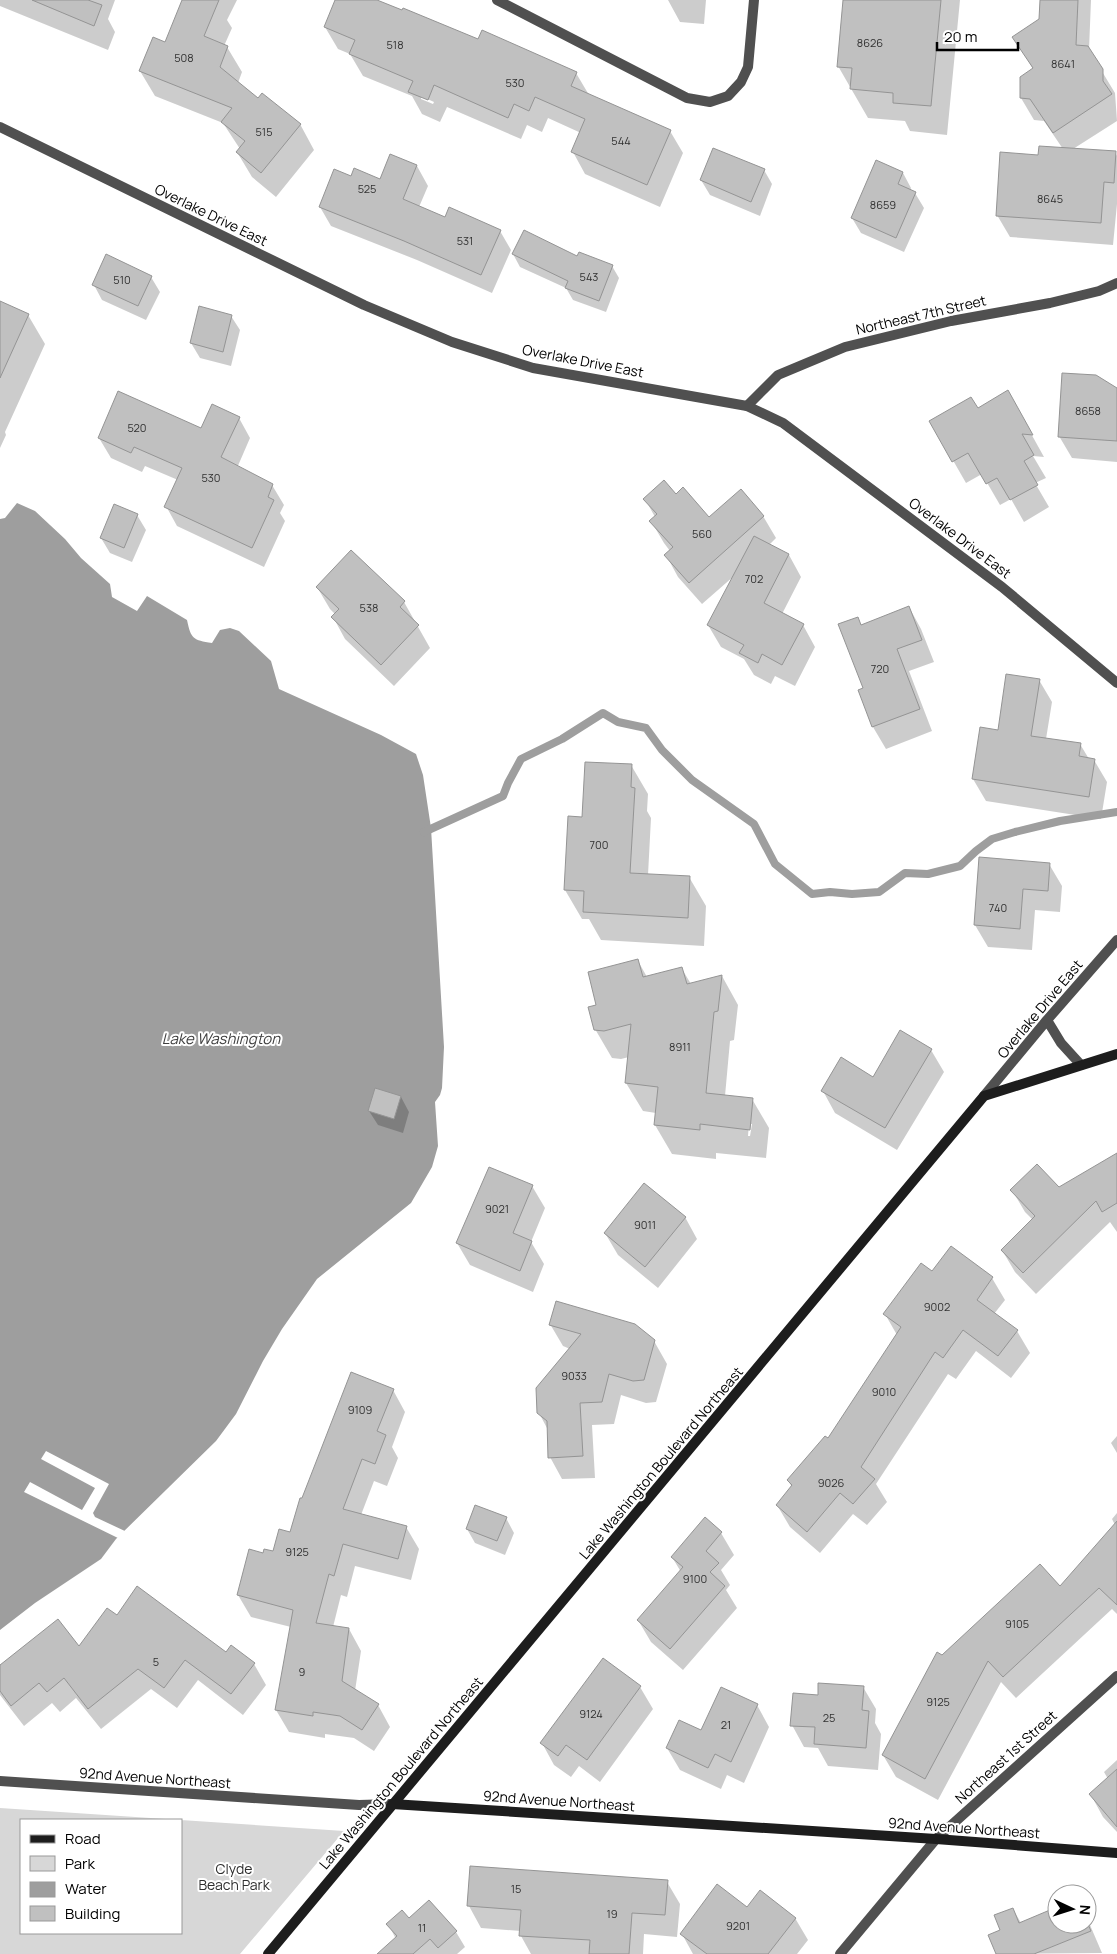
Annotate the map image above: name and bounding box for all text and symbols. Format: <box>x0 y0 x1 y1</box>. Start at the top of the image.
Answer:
scale bar <box>937 20 1018 52</box>
text: 20 m <box>944 26 977 47</box>
house number: 8626 <box>857 35 883 50</box>
house number: 518 <box>386 37 404 52</box>
house number: 508 <box>174 50 194 65</box>
house number: 8641 <box>1051 56 1075 71</box>
house number: 530 <box>505 75 525 90</box>
house number: 515 <box>256 124 273 139</box>
house number: 544 <box>611 133 631 148</box>
street label: Overlake Drive East <box>152 179 271 250</box>
house number: 525 <box>358 181 376 196</box>
house number: 8645 <box>1037 191 1063 206</box>
house number: 8659 <box>870 197 896 212</box>
house number: 531 <box>457 233 473 248</box>
house number: 543 <box>580 269 598 284</box>
house number: 510 <box>113 272 131 287</box>
street label: Northeast 7th Street <box>854 290 988 339</box>
street label: Overlake Drive East <box>521 339 646 382</box>
house number: 8658 <box>1075 403 1101 418</box>
house number: 520 <box>127 420 147 435</box>
house number: 530 <box>201 470 221 485</box>
street label: Overlake Drive East <box>905 493 1016 583</box>
house number: 560 <box>692 526 712 541</box>
house number: 702 <box>745 571 763 586</box>
house number: 538 <box>360 600 378 615</box>
house number: 720 <box>871 661 889 676</box>
house number: 700 <box>590 837 608 852</box>
house number: 740 <box>989 900 1007 915</box>
street label: Overlake Drive East <box>993 955 1087 1062</box>
water label: Lake Washington <box>162 1028 281 1049</box>
house number: 8911 <box>669 1039 691 1054</box>
house number: 9021 <box>485 1201 509 1216</box>
house number: 9011 <box>634 1217 656 1232</box>
house number: 9002 <box>924 1299 950 1314</box>
street label: Lake Washington Boulevard Northeast <box>574 1362 747 1563</box>
house number: 9033 <box>561 1368 587 1383</box>
house number: 9010 <box>872 1384 896 1399</box>
house number: 9109 <box>348 1402 372 1417</box>
house number: 9026 <box>818 1475 844 1490</box>
house number: 9125 <box>285 1544 309 1559</box>
house number: 9100 <box>683 1571 707 1586</box>
house number: 9105 <box>1005 1616 1029 1631</box>
house number: 5 <box>153 1654 159 1669</box>
house number: 9 <box>299 1664 306 1679</box>
street label: Lake Washington Boulevard Northeast <box>314 1672 487 1873</box>
house number: 9125 <box>926 1694 950 1709</box>
house number: 9124 <box>579 1706 603 1721</box>
street label: Northeast 1st Street <box>951 1706 1061 1807</box>
house number: 25 <box>823 1710 835 1725</box>
house number: 21 <box>721 1717 731 1732</box>
street label: 92nd Avenue Northeast <box>78 1763 232 1792</box>
street label: 92nd Avenue Northeast <box>482 1786 636 1815</box>
street label: 92nd Avenue Northeast <box>887 1813 1041 1842</box>
legend <box>20 1819 182 1934</box>
text: Road <box>65 1828 101 1849</box>
text: Park <box>65 1853 95 1874</box>
park label: Clyde Beach Park <box>198 1859 271 1894</box>
text: Water <box>65 1878 107 1899</box>
house number: 15 <box>511 1881 521 1896</box>
north arrow <box>1047 1884 1097 1934</box>
text: Building <box>65 1903 120 1924</box>
text: N <box>1076 1904 1095 1916</box>
house number: 19 <box>606 1906 618 1921</box>
house number: 9201 <box>726 1918 750 1933</box>
house number: 11 <box>418 1920 426 1935</box>

